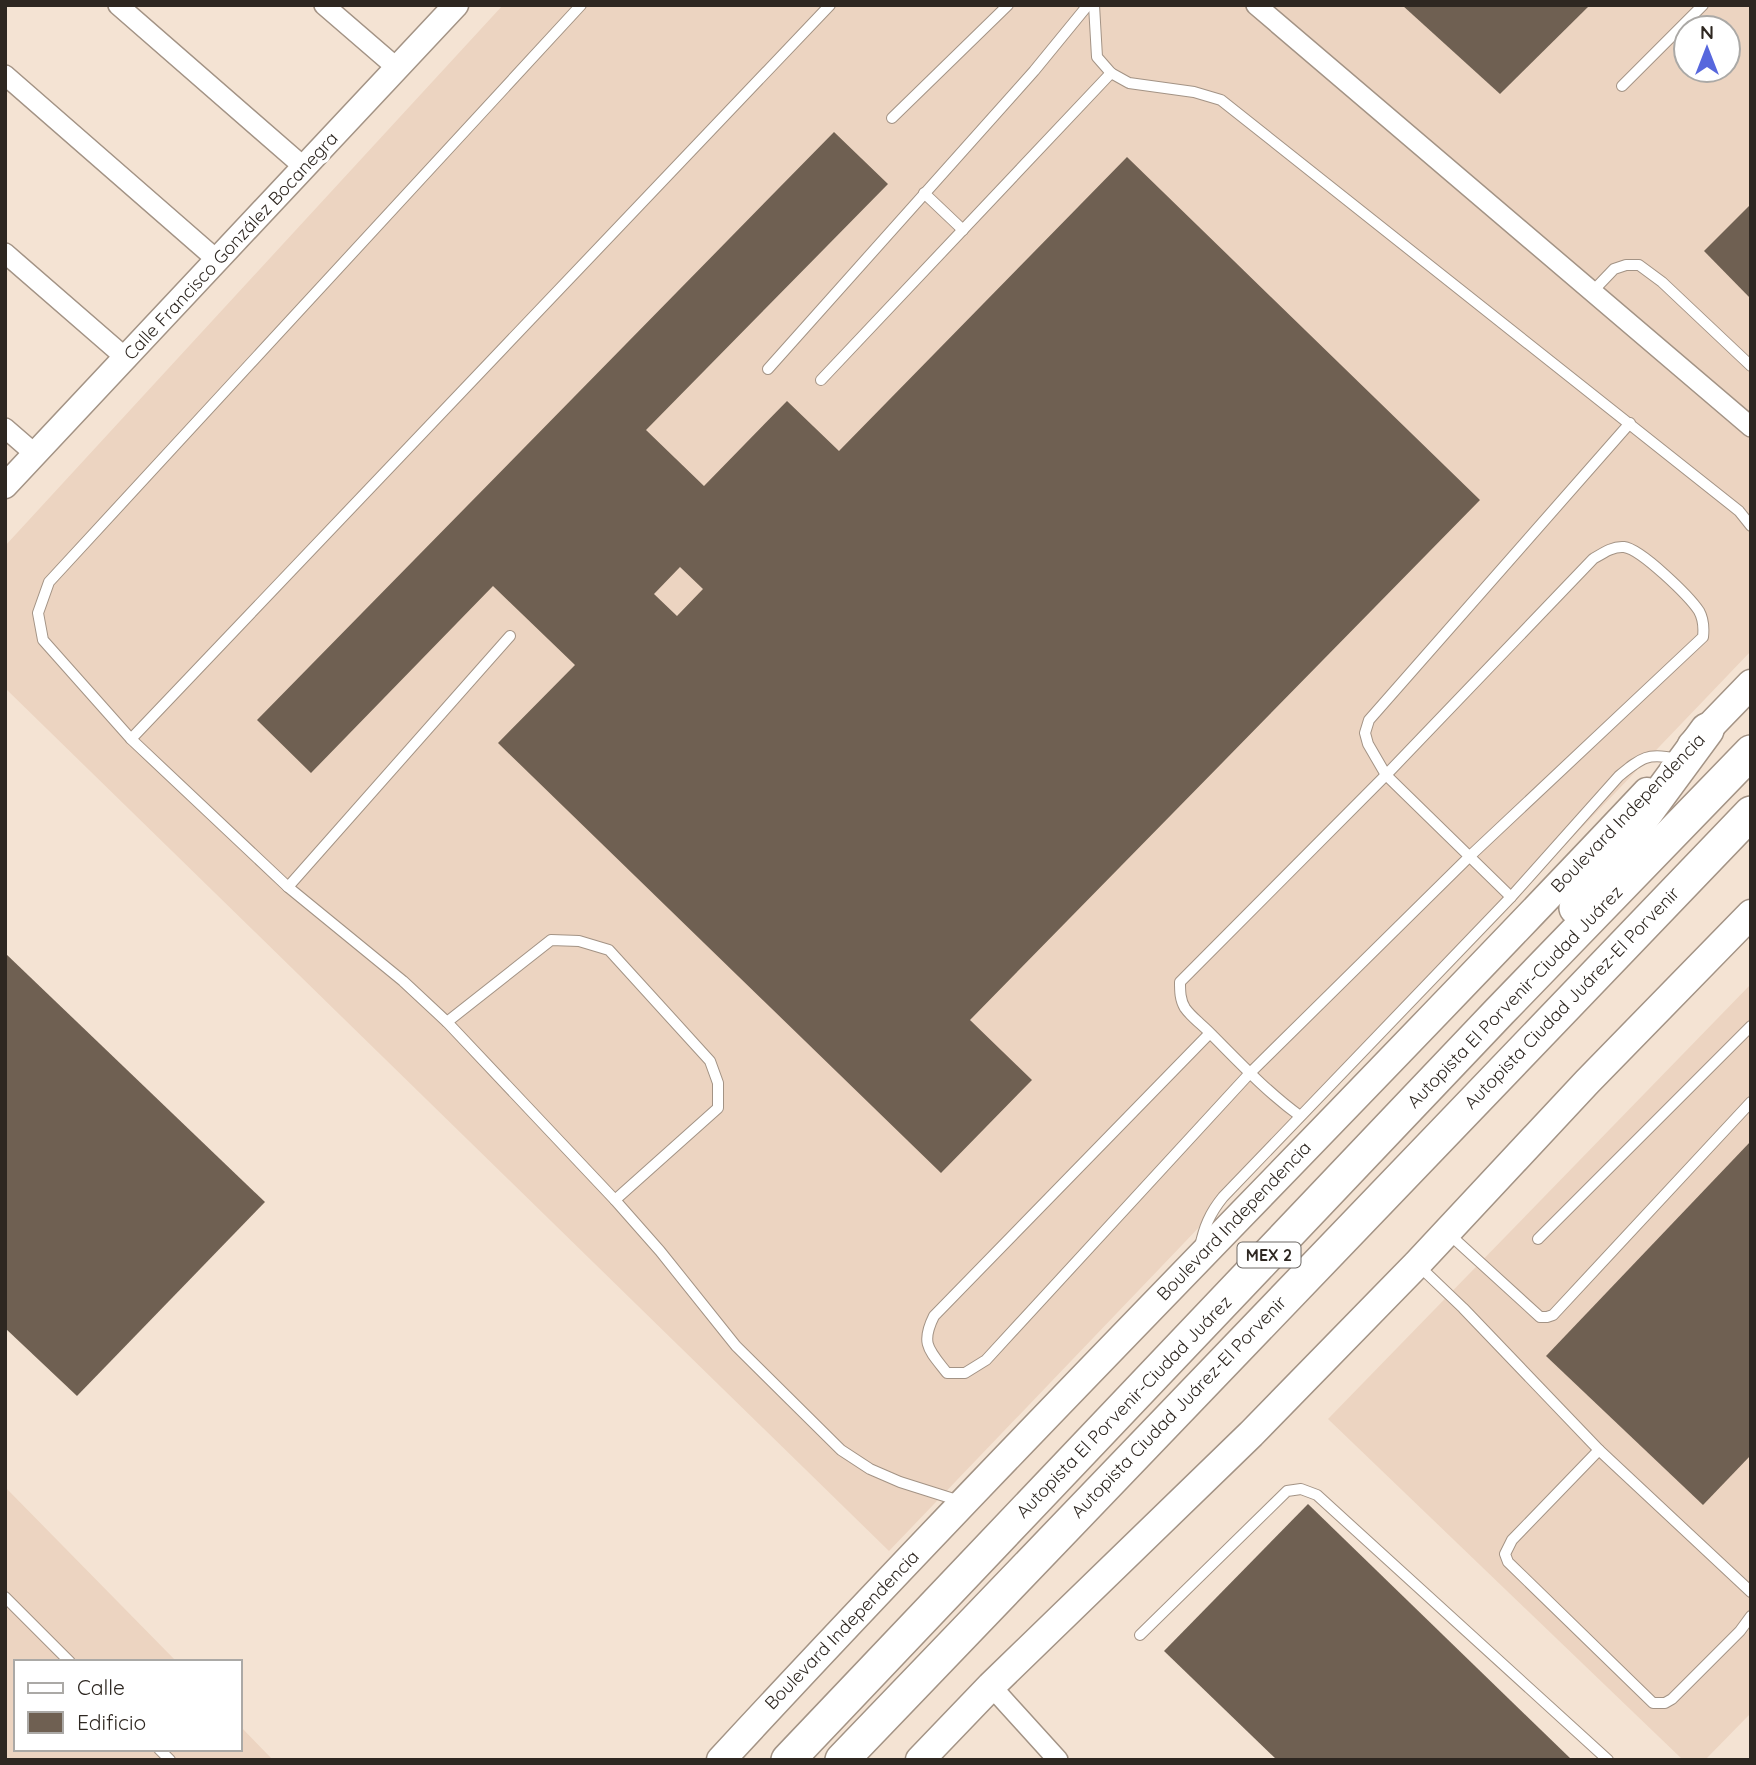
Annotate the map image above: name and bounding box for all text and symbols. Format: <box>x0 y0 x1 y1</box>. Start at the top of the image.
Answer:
north arrow <box>1672 14 1742 84</box>
text: N <box>1700 20 1714 44</box>
street label: Calle Francisco González Bocanegra <box>119 127 343 365</box>
street label: Boulevard Independencia <box>1546 728 1710 897</box>
street label: Autopista El Porvenir-Ciudad Juárez <box>1402 881 1627 1113</box>
street label: Autopista Ciudad Juárez-El Porvenir <box>1459 882 1684 1114</box>
street label: Boulevard Independencia <box>1152 1136 1316 1305</box>
road number: MEX 2 <box>1238 1242 1300 1268</box>
street label: Autopista El Porvenir-Ciudad Juárez <box>1011 1291 1236 1523</box>
street label: Autopista Ciudad Juárez-El Porvenir <box>1066 1291 1291 1523</box>
street label: Boulevard Independencia <box>760 1545 924 1714</box>
legend <box>14 1660 242 1751</box>
text: Calle <box>77 1674 125 1700</box>
text: Edificio <box>77 1709 146 1735</box>

